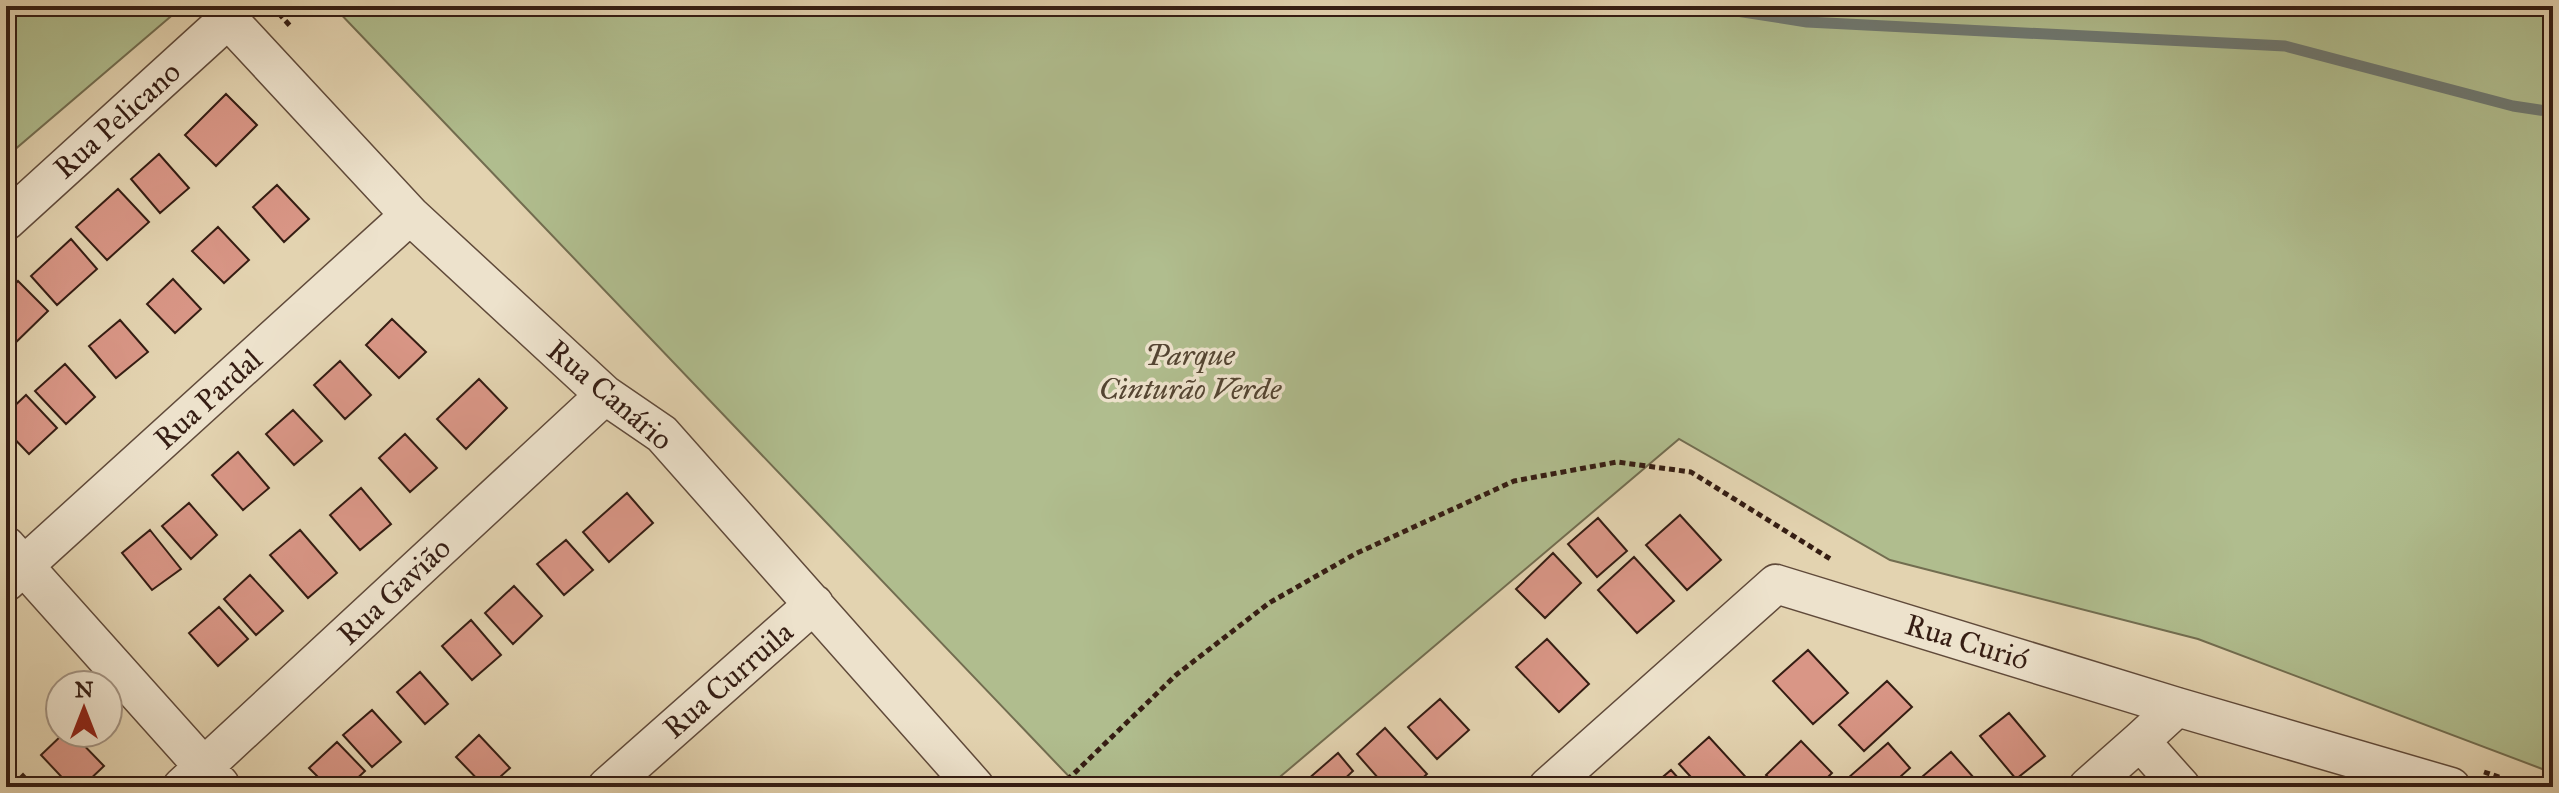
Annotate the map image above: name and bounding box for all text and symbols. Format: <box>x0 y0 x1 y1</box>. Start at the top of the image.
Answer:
street label: Rua Pelicano <box>46 54 188 186</box>
street label: Rua Canário <box>540 332 680 458</box>
park label: Parque Cinturão Verde <box>1099 337 1282 407</box>
street label: Rua Pardal <box>147 341 270 457</box>
street label: Rua Gavião <box>330 530 458 652</box>
street label: Rua Curió <box>1901 606 2033 678</box>
street label: Rua Curruila <box>656 614 800 746</box>
north arrow <box>44 669 124 749</box>
text: N <box>75 676 94 703</box>

